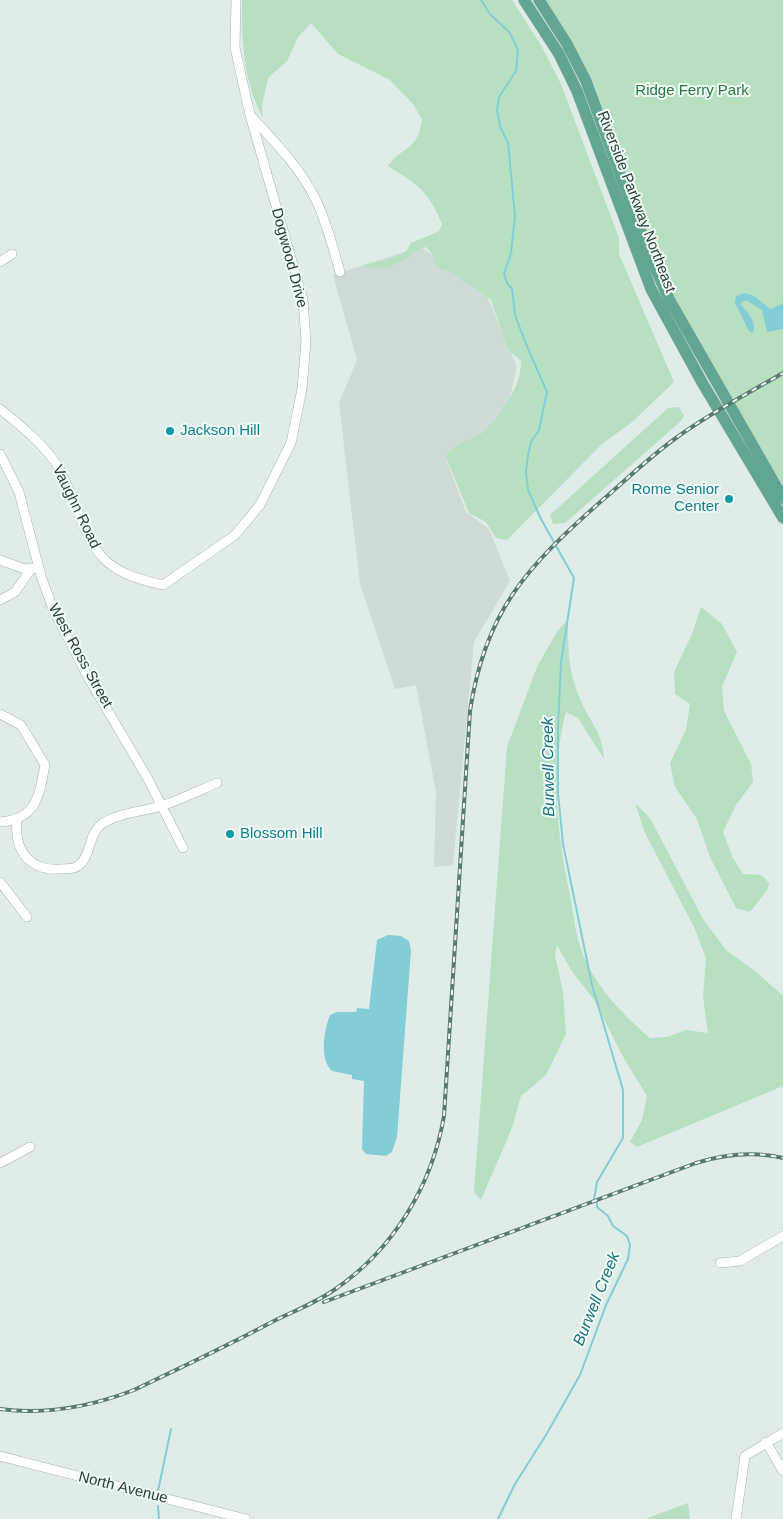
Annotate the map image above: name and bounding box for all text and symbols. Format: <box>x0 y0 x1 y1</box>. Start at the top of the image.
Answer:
park label: Ridge Ferry Park <box>635 82 749 100</box>
street label: Riverside Parkway Northeast <box>593 108 679 296</box>
street label: Dogwood Drive <box>267 206 311 310</box>
place label: Jackson Hill <box>180 422 260 440</box>
marker: Jackson Hill <box>164 425 176 437</box>
street label: Vaughn Road <box>48 462 104 552</box>
place label: Rome Senior Center <box>631 481 719 516</box>
marker: Rome Senior Center <box>723 493 735 505</box>
street label: West Ross Street <box>44 601 116 711</box>
water label: Burwell Creek <box>539 717 559 817</box>
place label: Blossom Hill <box>240 825 323 843</box>
marker: Blossom Hill <box>224 828 236 840</box>
water label: Burwell Creek <box>569 1249 625 1349</box>
street label: North Avenue <box>76 1468 170 1508</box>

